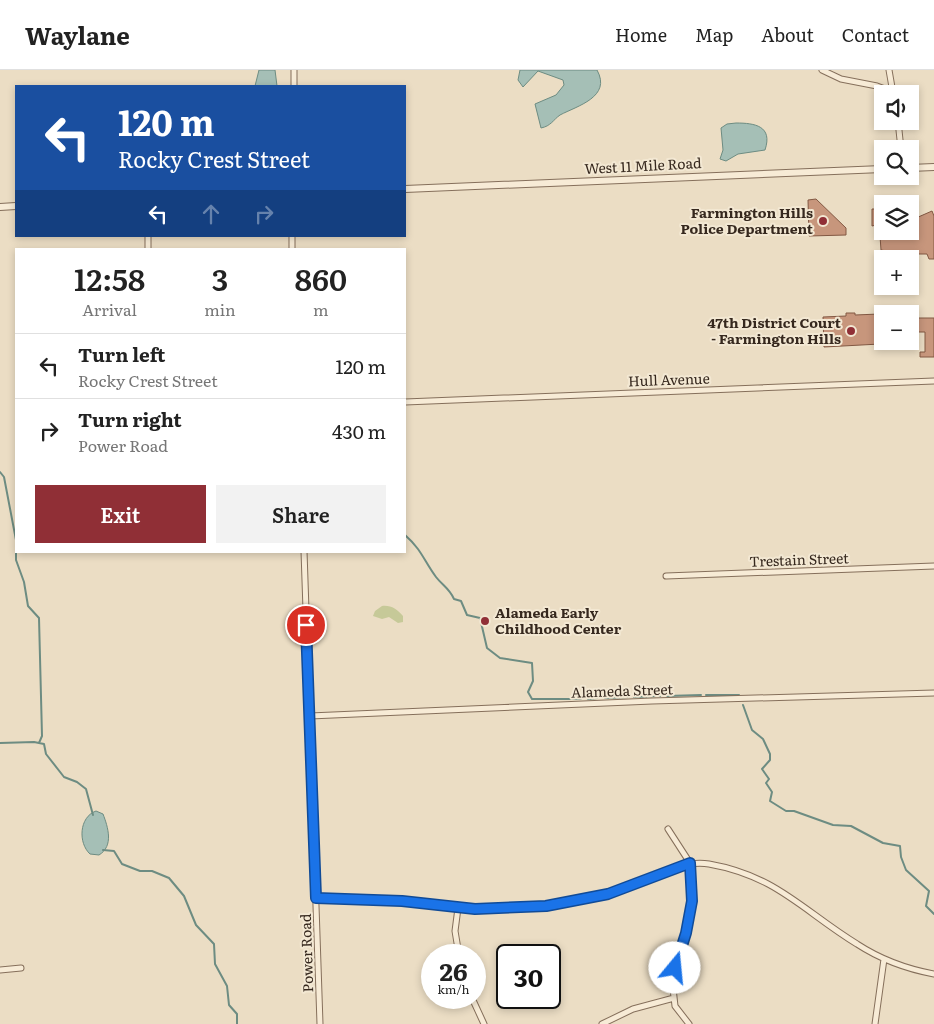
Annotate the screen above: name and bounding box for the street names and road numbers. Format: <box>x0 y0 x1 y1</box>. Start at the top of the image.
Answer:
street label: West 11 Mile Road <box>584 152 702 178</box>
street label: Hull Avenue <box>628 368 710 390</box>
street label: Trestain Street <box>749 547 849 571</box>
street label: Alameda Street <box>571 678 674 702</box>
street label: Power Road <box>295 913 317 993</box>

